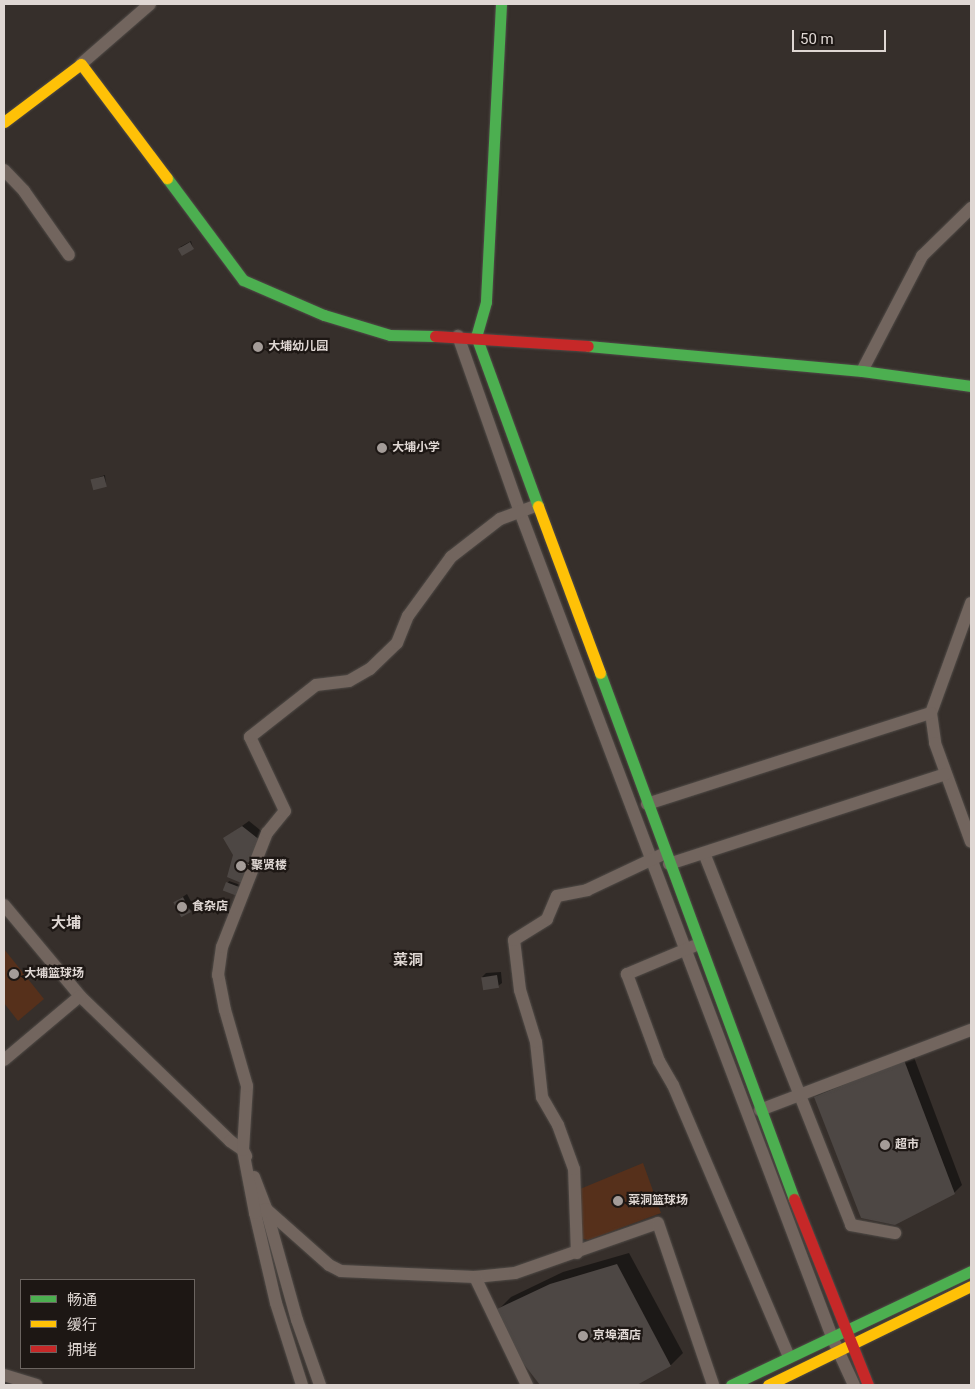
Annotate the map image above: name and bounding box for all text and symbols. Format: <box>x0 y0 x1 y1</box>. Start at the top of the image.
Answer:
scale bar <box>795 20 889 52</box>
text: 50 m <box>800 30 834 48</box>
place label: 大埔幼儿园 <box>268 340 328 354</box>
marker: 大埔幼儿园 <box>252 341 264 353</box>
place label: 大埔小学 <box>392 441 440 455</box>
marker: 大埔小学 <box>376 442 388 454</box>
place label: 聚贤楼 <box>251 859 287 873</box>
marker: 聚贤楼 <box>235 860 247 872</box>
place label: 食杂店 <box>192 900 228 914</box>
marker: 食杂店 <box>176 901 188 913</box>
district label: 大埔 <box>51 915 81 933</box>
district label: 菜洞 <box>393 952 423 970</box>
place label: 大埔篮球场 <box>24 967 84 981</box>
marker: 大埔篮球场 <box>8 968 20 980</box>
place label: 超市 <box>895 1138 919 1152</box>
marker: 超市 <box>879 1139 891 1151</box>
place label: 菜洞篮球场 <box>628 1194 688 1208</box>
marker: 菜洞篮球场 <box>612 1195 624 1207</box>
legend <box>20 1279 195 1369</box>
text: 畅通 <box>67 1291 97 1309</box>
text: 缓行 <box>67 1316 97 1334</box>
place label: 京埠酒店 <box>593 1329 641 1343</box>
marker: 京埠酒店 <box>577 1330 589 1342</box>
text: 拥堵 <box>67 1341 97 1359</box>

